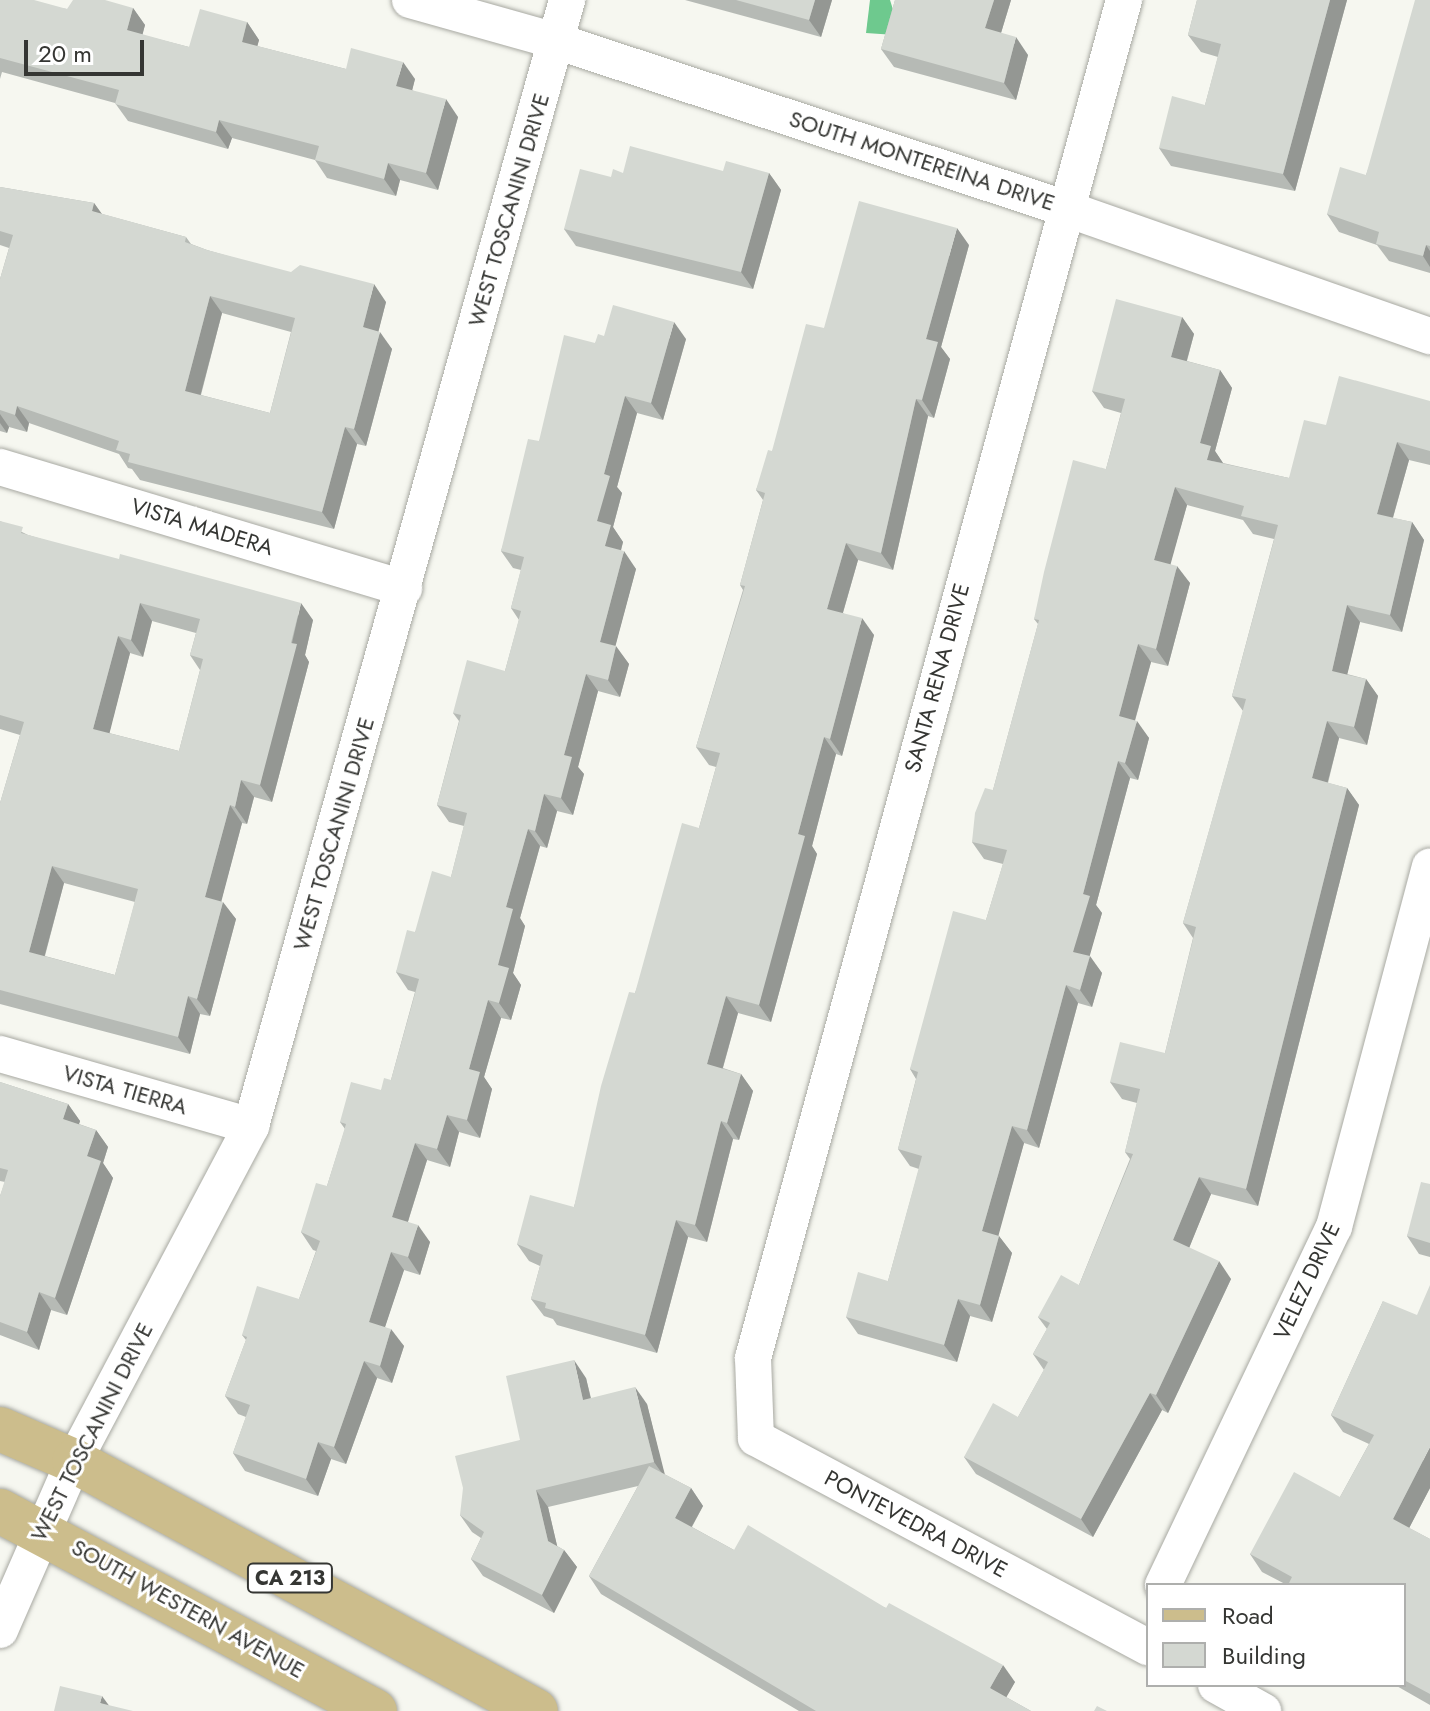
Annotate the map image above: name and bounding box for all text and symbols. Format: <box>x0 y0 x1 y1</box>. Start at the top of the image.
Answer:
scale bar <box>28 24 148 74</box>
text: 20 m <box>38 36 92 71</box>
street label: WEST TOSCANINI DRIVE <box>463 90 555 330</box>
street label: SOUTH MONTEREINA DRIVE <box>786 106 1058 216</box>
street label: VISTA MADERA <box>128 493 276 561</box>
street label: SANTA RENA DRIVE <box>899 581 975 775</box>
street label: WEST TOSCANINI DRIVE <box>288 714 380 954</box>
street label: VISTA TIERRA <box>60 1060 190 1120</box>
street label: VELEZ DRIVE <box>1268 1218 1346 1344</box>
street label: WEST TOSCANINI DRIVE <box>25 1318 159 1546</box>
street label: PONTEVEDRA DRIVE <box>820 1465 1012 1583</box>
street label: SOUTH WESTERN AVENUE <box>67 1534 309 1684</box>
road number: CA 213 <box>246 1562 334 1594</box>
legend <box>1146 1583 1406 1687</box>
text: Road <box>1222 1598 1274 1633</box>
text: Building <box>1222 1638 1306 1673</box>

